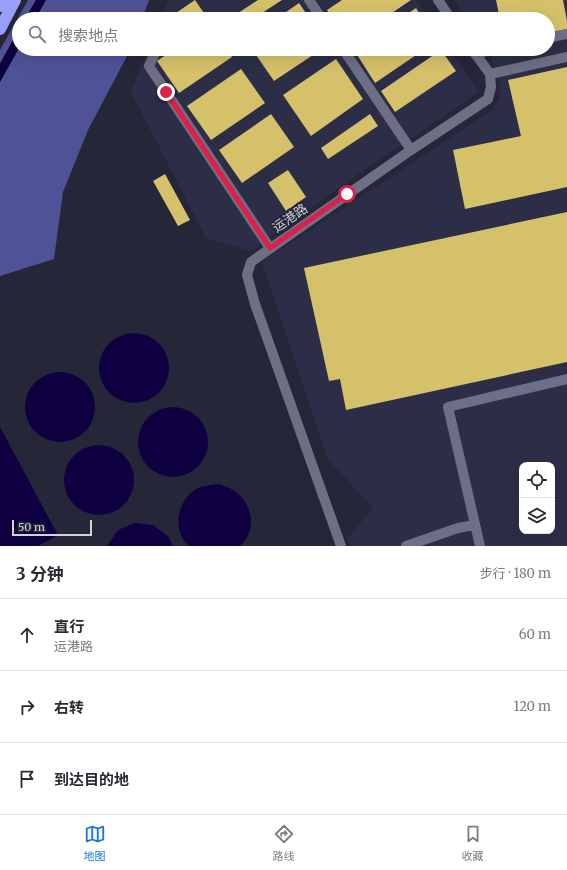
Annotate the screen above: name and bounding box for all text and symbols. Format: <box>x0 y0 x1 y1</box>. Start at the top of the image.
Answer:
search box <box>12 12 555 56</box>
icon: search <box>26 23 48 45</box>
text: 搜索地点 <box>58 26 118 45</box>
route end <box>157 83 175 101</box>
route start <box>338 185 356 203</box>
street label: 运港路 <box>269 200 311 236</box>
map controls <box>519 462 555 534</box>
button: locate <box>519 462 555 498</box>
button: layers <box>519 498 555 534</box>
scale bar <box>12 518 92 537</box>
text: 50 m <box>18 520 45 534</box>
text: 3 分钟 <box>16 563 64 585</box>
text: 步行 · 180 m <box>480 565 551 582</box>
text: 直行 <box>54 617 84 636</box>
icon: ahead <box>16 624 38 646</box>
text: 60 m <box>519 626 551 643</box>
text: 运港路 <box>54 638 93 655</box>
icon: right <box>16 696 38 718</box>
text: 右转 <box>54 698 84 717</box>
text: 120 m <box>513 698 551 715</box>
icon: arrive <box>16 768 38 790</box>
text: 到达目的地 <box>54 770 129 789</box>
tab: 地图 <box>84 823 106 863</box>
tab: 路线 <box>273 823 295 863</box>
tab: 收藏 <box>462 823 484 863</box>

